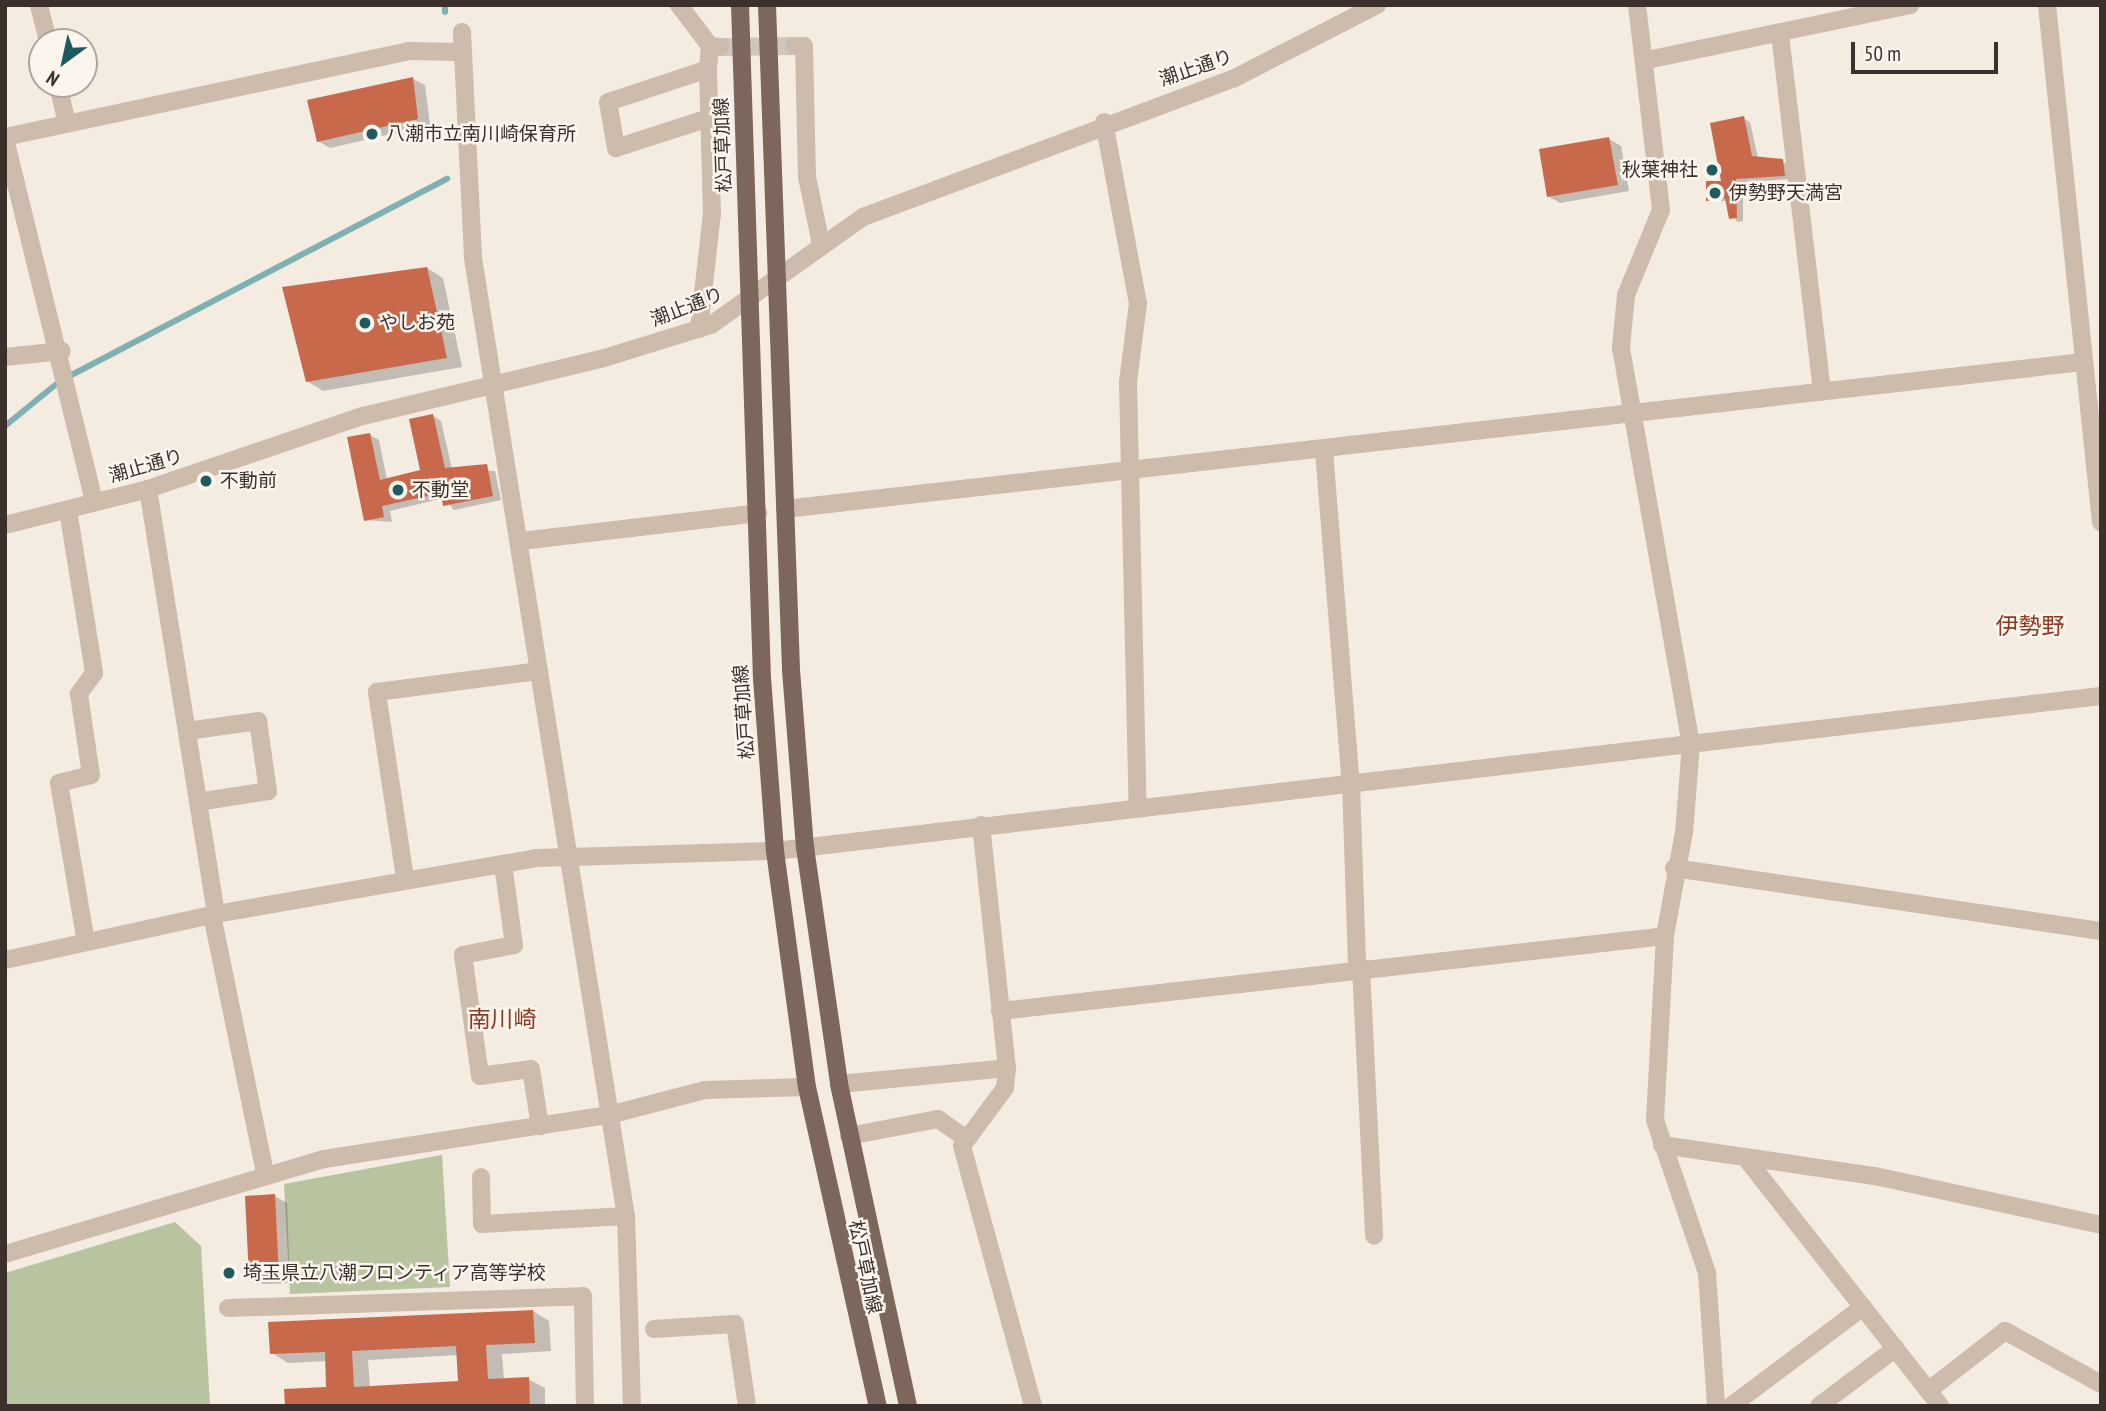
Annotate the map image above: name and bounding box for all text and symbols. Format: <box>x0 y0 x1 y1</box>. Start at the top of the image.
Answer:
north arrow <box>28 28 98 98</box>
scale bar <box>1854 28 2001 72</box>
text: 50 m <box>1864 40 1901 67</box>
street label: 潮止通り <box>1156 45 1236 91</box>
text: N <box>42 66 63 92</box>
street label: 松戸草加線 <box>710 97 736 193</box>
place label: 八潮市立南川崎保育所 <box>386 123 576 145</box>
marker: 八潮市立南川崎保育所 <box>364 126 380 142</box>
place label: 秋葉神社 <box>1622 159 1698 181</box>
marker: 秋葉神社 <box>1704 162 1720 178</box>
place label: 伊勢野天満宮 <box>1729 182 1843 204</box>
marker: 伊勢野天満宮 <box>1707 185 1723 201</box>
street label: 潮止通り <box>647 283 727 331</box>
place label: やしお苑 <box>379 312 455 334</box>
marker: やしお苑 <box>357 315 373 331</box>
street label: 潮止通り <box>106 445 186 487</box>
place label: 不動前 <box>220 470 277 492</box>
marker: 不動前 <box>198 473 214 489</box>
place label: 不動堂 <box>412 479 469 501</box>
marker: 不動堂 <box>390 482 406 498</box>
district label: 伊勢野 <box>1996 612 2064 640</box>
street label: 松戸草加線 <box>729 664 759 760</box>
district label: 南川崎 <box>468 1005 536 1033</box>
street label: 松戸草加線 <box>844 1218 886 1316</box>
place label: 埼玉県立八潮フロンティア高等学校 <box>243 1262 547 1284</box>
marker: 埼玉県立八潮フロンティア高等学校 <box>221 1265 237 1281</box>

